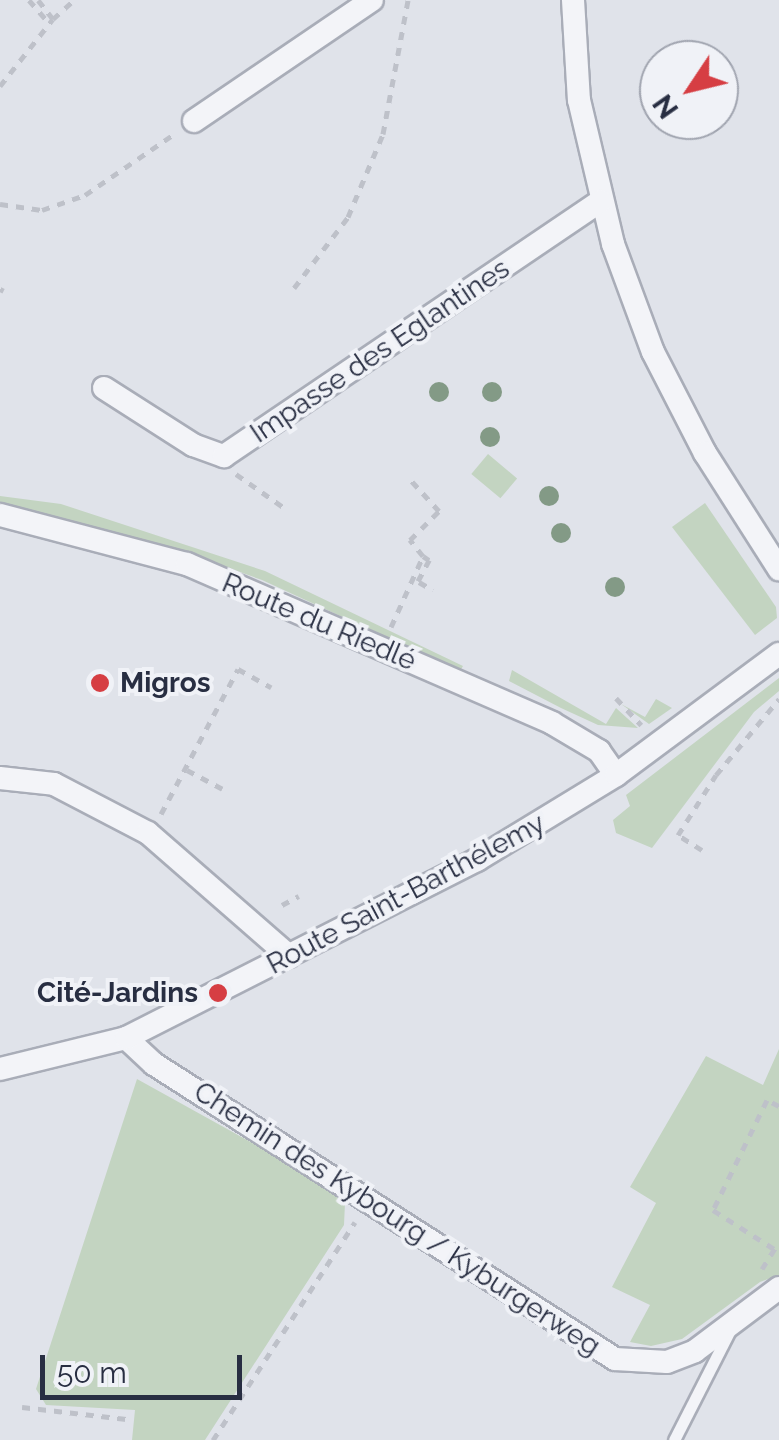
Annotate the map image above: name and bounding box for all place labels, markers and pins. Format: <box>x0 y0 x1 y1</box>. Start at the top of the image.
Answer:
place label: Migros <box>120 666 211 700</box>
marker: Migros <box>89 672 111 694</box>
place label: Cité-Jardins <box>37 976 198 1010</box>
marker: Cité-Jardins <box>207 982 229 1004</box>

